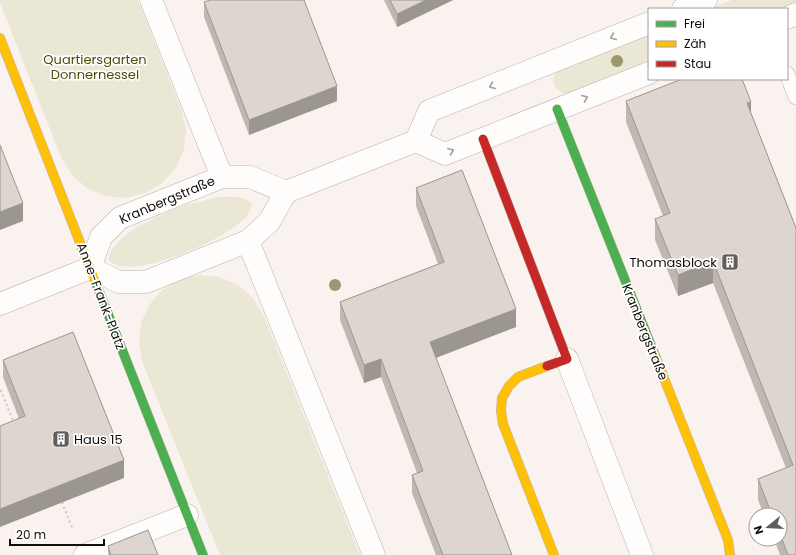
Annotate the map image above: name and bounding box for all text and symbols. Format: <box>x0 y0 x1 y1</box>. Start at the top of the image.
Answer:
legend <box>648 8 788 80</box>
text: Frei <box>684 15 705 32</box>
one-way arrow <box>609 33 616 41</box>
text: Zäh <box>684 35 706 52</box>
park label: Quartiersgarten Donnernessel <box>43 50 147 84</box>
text: Stau <box>684 55 711 72</box>
one-way arrow <box>489 81 496 89</box>
one-way arrow <box>582 94 589 102</box>
one-way arrow <box>448 148 455 156</box>
street label: Kranbergstraße <box>116 171 218 229</box>
street label: Anne-Frank-Platz <box>72 240 130 352</box>
building icon: Thomasblock <box>720 252 740 272</box>
place label: Thomasblock <box>629 253 717 272</box>
street label: Kranbergstraße <box>617 281 673 383</box>
building icon: Haus 15 <box>51 429 71 449</box>
place label: Haus 15 <box>74 430 123 449</box>
north arrow <box>748 507 788 547</box>
scale bar <box>10 521 104 547</box>
text: N <box>750 524 767 537</box>
text: 20 m <box>16 526 46 543</box>

